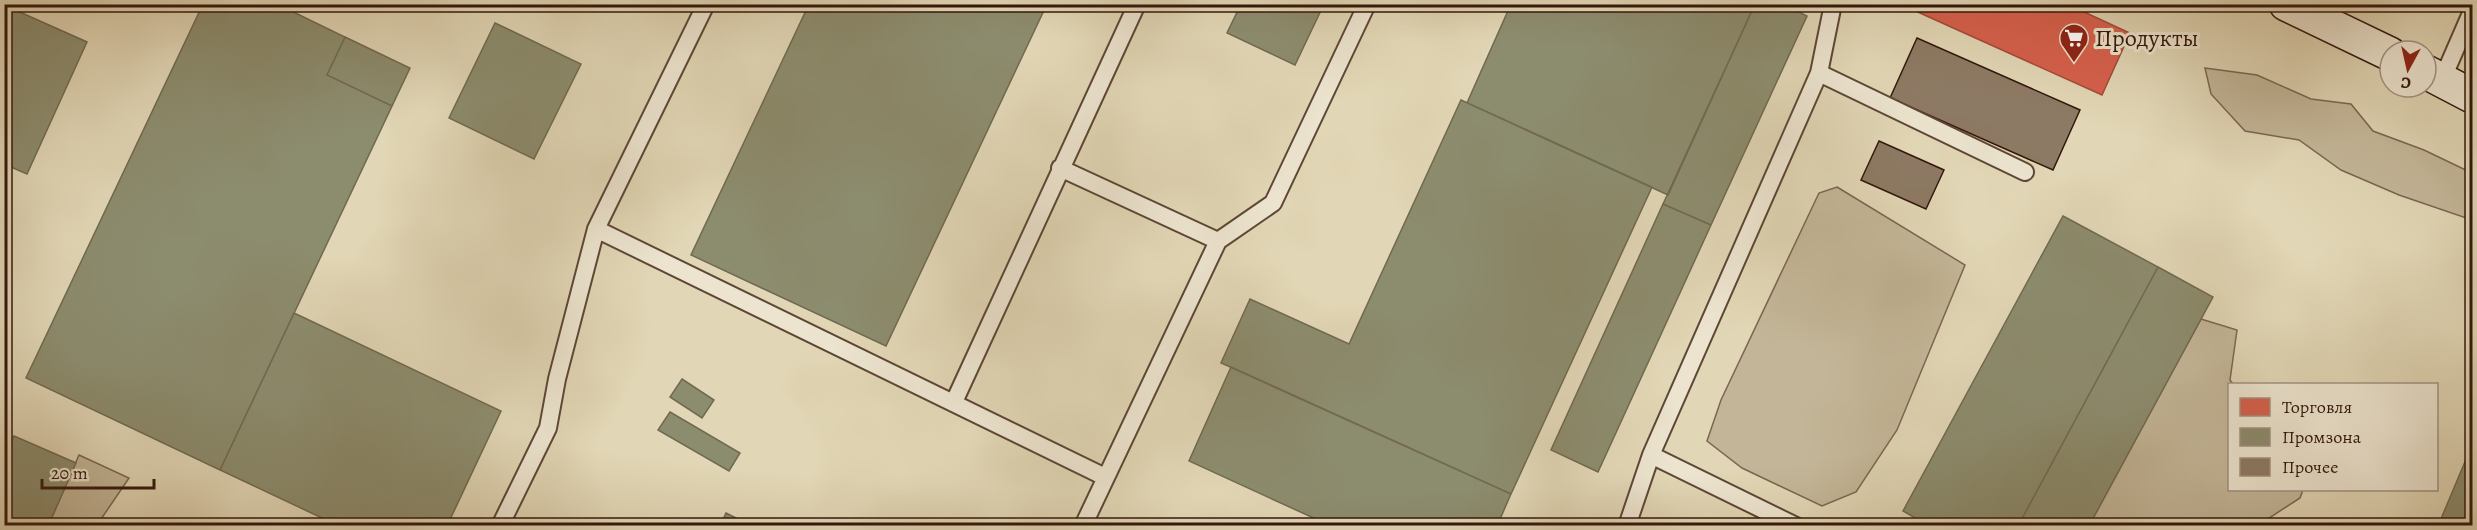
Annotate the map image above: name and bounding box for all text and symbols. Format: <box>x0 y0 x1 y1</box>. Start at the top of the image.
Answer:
supermarket icon: Продукты <box>2058 22 2090 64</box>
place label: Продукты <box>2095 22 2199 54</box>
north arrow <box>2378 39 2438 99</box>
text: С <box>2399 71 2412 94</box>
legend <box>2228 383 2438 491</box>
text: Торговля <box>2282 395 2352 419</box>
text: Промзона <box>2282 425 2362 449</box>
scale bar <box>42 452 154 490</box>
text: Прочее <box>2282 455 2338 479</box>
text: 20 m <box>51 461 88 485</box>

